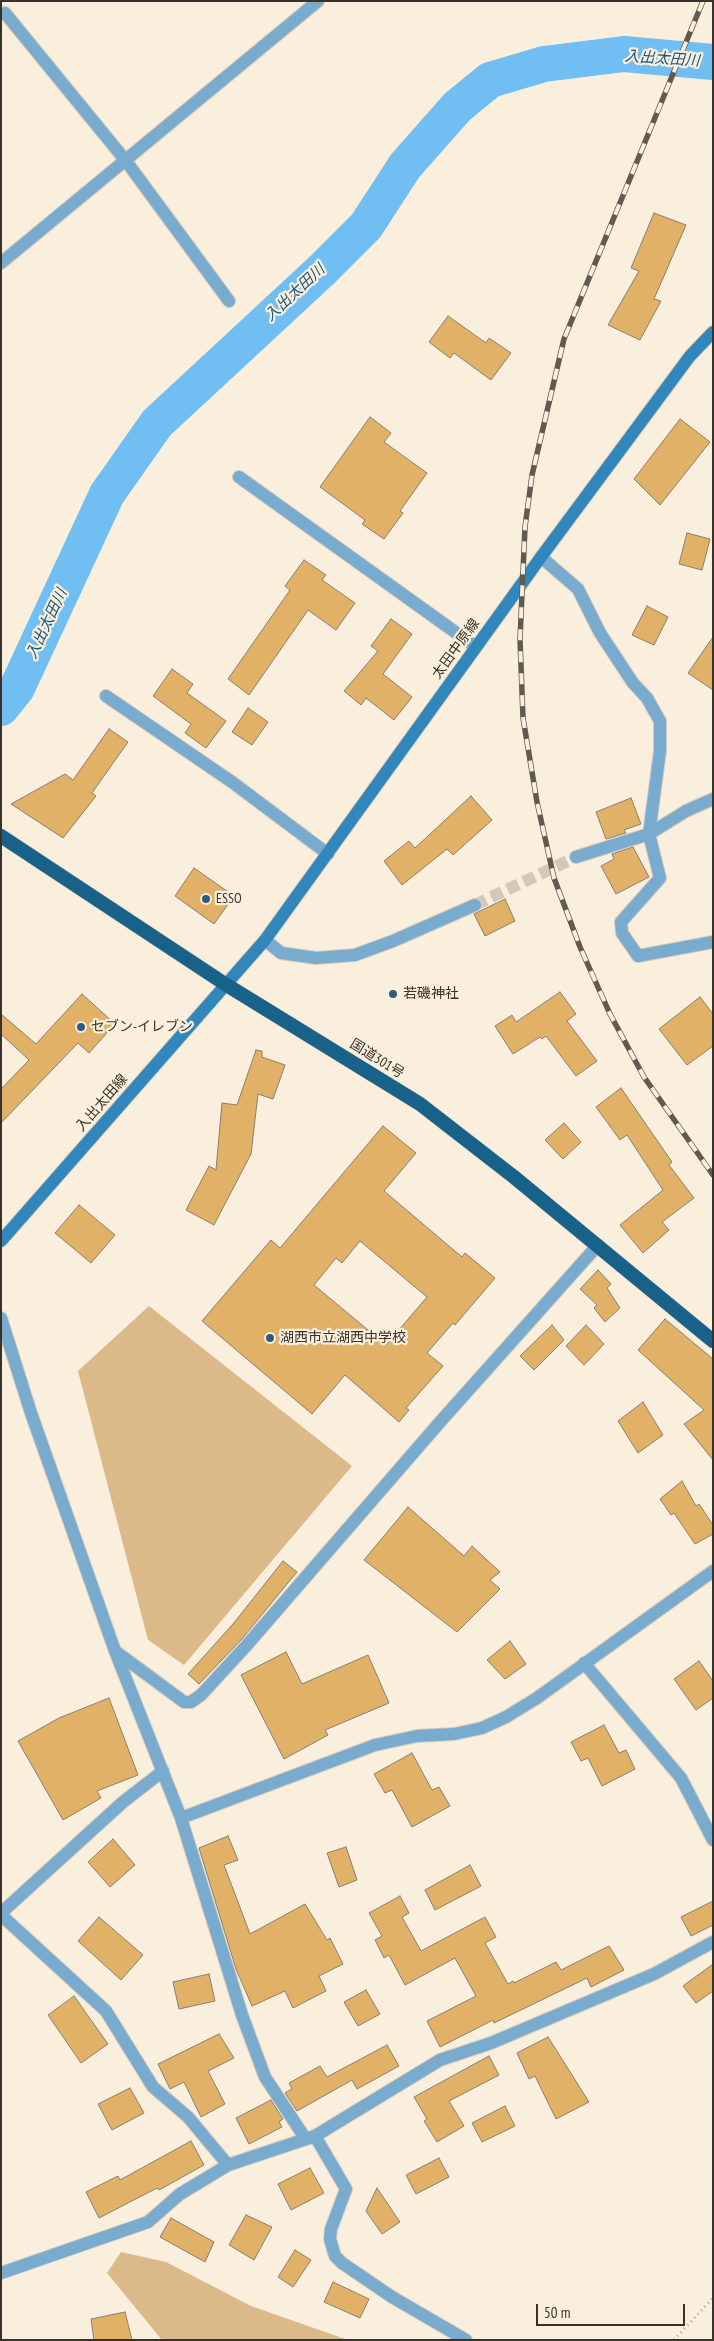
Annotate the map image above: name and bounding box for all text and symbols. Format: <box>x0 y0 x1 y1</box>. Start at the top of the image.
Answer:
water label: 入出太田川 <box>624 47 700 71</box>
water label: 入出太田川 <box>261 261 329 325</box>
water label: 入出太田川 <box>23 586 71 662</box>
street label: 太田中原線 <box>429 616 483 682</box>
place label: ESSO <box>216 891 242 907</box>
marker: ESSO <box>200 893 212 905</box>
place label: 若磯神社 <box>403 986 459 1002</box>
marker: 若磯神社 <box>387 988 399 1000</box>
place label: セブン-イレブン <box>91 1019 193 1035</box>
marker: セブン-イレブン <box>75 1021 87 1033</box>
street label: 国道301号 <box>347 1036 407 1082</box>
street label: 入出太田線 <box>73 1071 131 1135</box>
place label: 湖西市立湖西中学校 <box>280 1330 406 1346</box>
marker: 湖西市立湖西中学校 <box>264 1332 276 1344</box>
scale bar <box>539 2294 688 2326</box>
text: 50 m <box>544 2303 570 2322</box>

